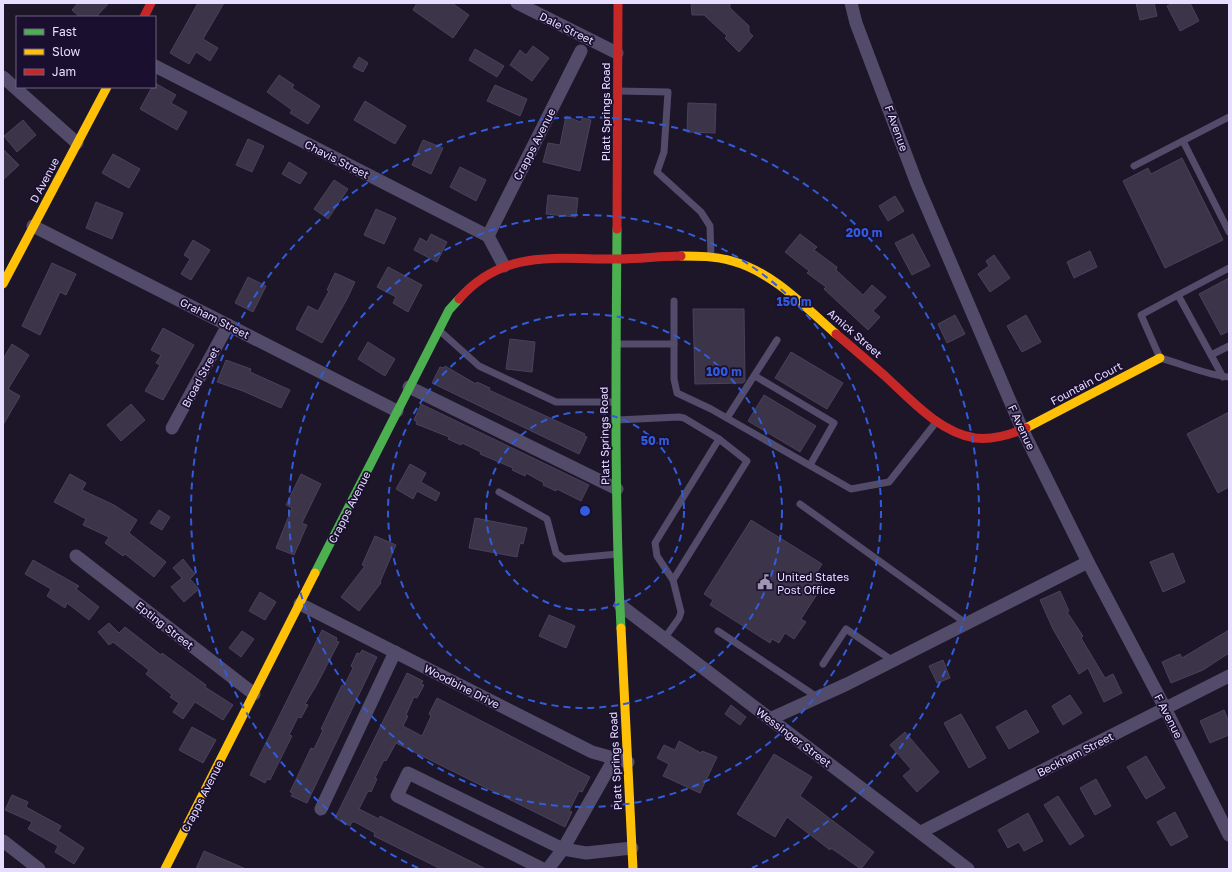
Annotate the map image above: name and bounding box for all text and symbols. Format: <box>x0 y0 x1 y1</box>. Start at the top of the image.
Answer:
street label: Dale Street <box>538 9 596 47</box>
legend <box>16 16 156 88</box>
text: Fast <box>52 24 77 39</box>
text: Slow <box>52 44 80 59</box>
street label: Platt Springs Road <box>599 63 612 161</box>
text: Jam <box>52 64 76 79</box>
street label: F Avenue <box>883 103 911 153</box>
street label: Crapps Avenue <box>510 106 558 182</box>
street label: Chavis Street <box>303 137 371 181</box>
street label: D Avenue <box>27 155 61 205</box>
text: 200 m <box>846 225 882 240</box>
text: 150 m <box>777 294 811 309</box>
street label: Graham Street <box>178 295 252 341</box>
street label: Amick Street <box>825 306 885 360</box>
street label: Broad Street <box>179 345 221 409</box>
street label: Fountain Court <box>1048 359 1124 407</box>
text: 100 m <box>706 364 742 379</box>
street label: Platt Springs Road <box>597 387 611 485</box>
street label: F Avenue <box>1006 402 1038 452</box>
text: 50 m <box>641 433 669 448</box>
street label: Crapps Avenue <box>325 469 373 545</box>
centre of rings <box>578 504 592 518</box>
place label: United States Post Office <box>777 570 849 596</box>
public building icon: United States Post Office <box>756 573 774 591</box>
street label: Epting Street <box>134 598 196 652</box>
street label: Woodbine Drive <box>422 661 502 711</box>
street label: F Avenue <box>1152 692 1186 740</box>
street label: Wessinger Street <box>754 705 834 769</box>
street label: Platt Springs Road <box>606 712 624 810</box>
street label: Beckham Street <box>1035 729 1115 779</box>
street label: Crapps Avenue <box>178 758 226 834</box>

